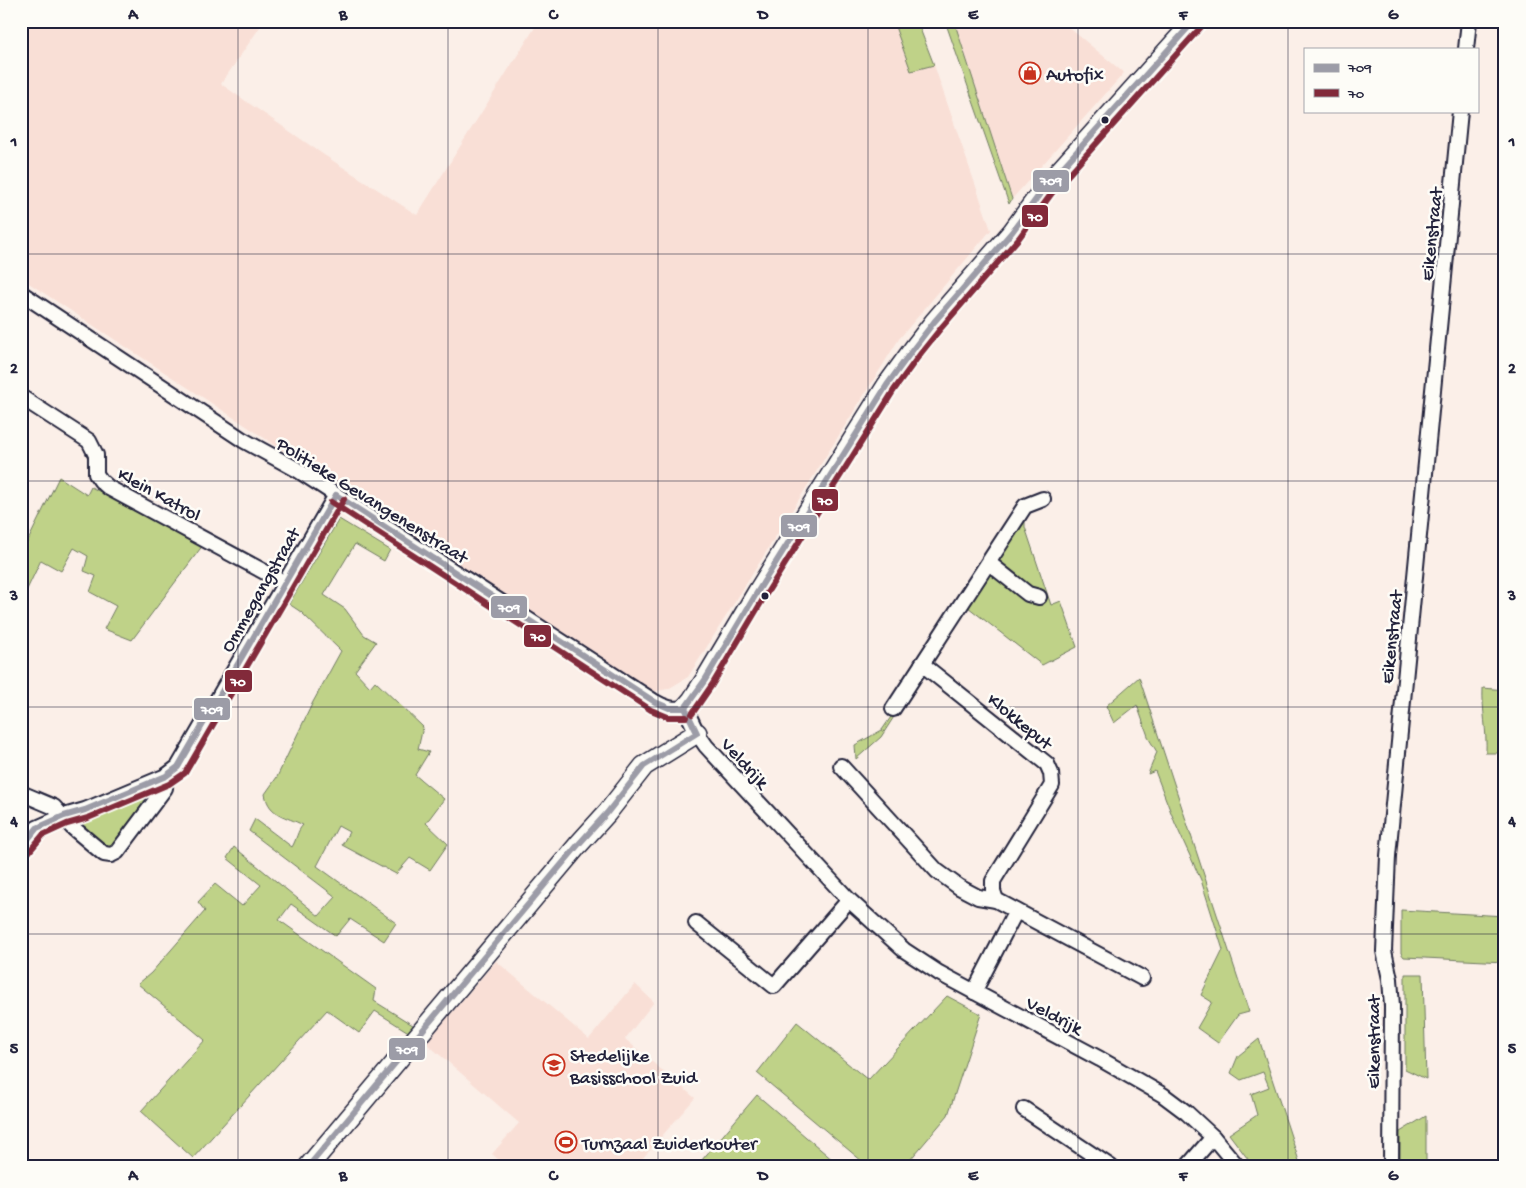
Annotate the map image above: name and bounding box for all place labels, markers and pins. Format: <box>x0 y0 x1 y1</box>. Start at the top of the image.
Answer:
shop icon: Autofix <box>1018 61 1042 85</box>
place label: Autofix <box>1046 65 1104 88</box>
unlabelled marker <box>1100 115 1110 125</box>
unlabelled marker <box>760 591 770 601</box>
place label: Stedelijke Basisschool Zuid <box>569 1046 699 1091</box>
school or university icon: Stedelijke Basisschool Zuid <box>542 1053 566 1077</box>
sports icon: Turnzaal Zuiderkouter <box>554 1130 578 1154</box>
place label: Turnzaal Zuiderkouter <box>581 1134 759 1157</box>

